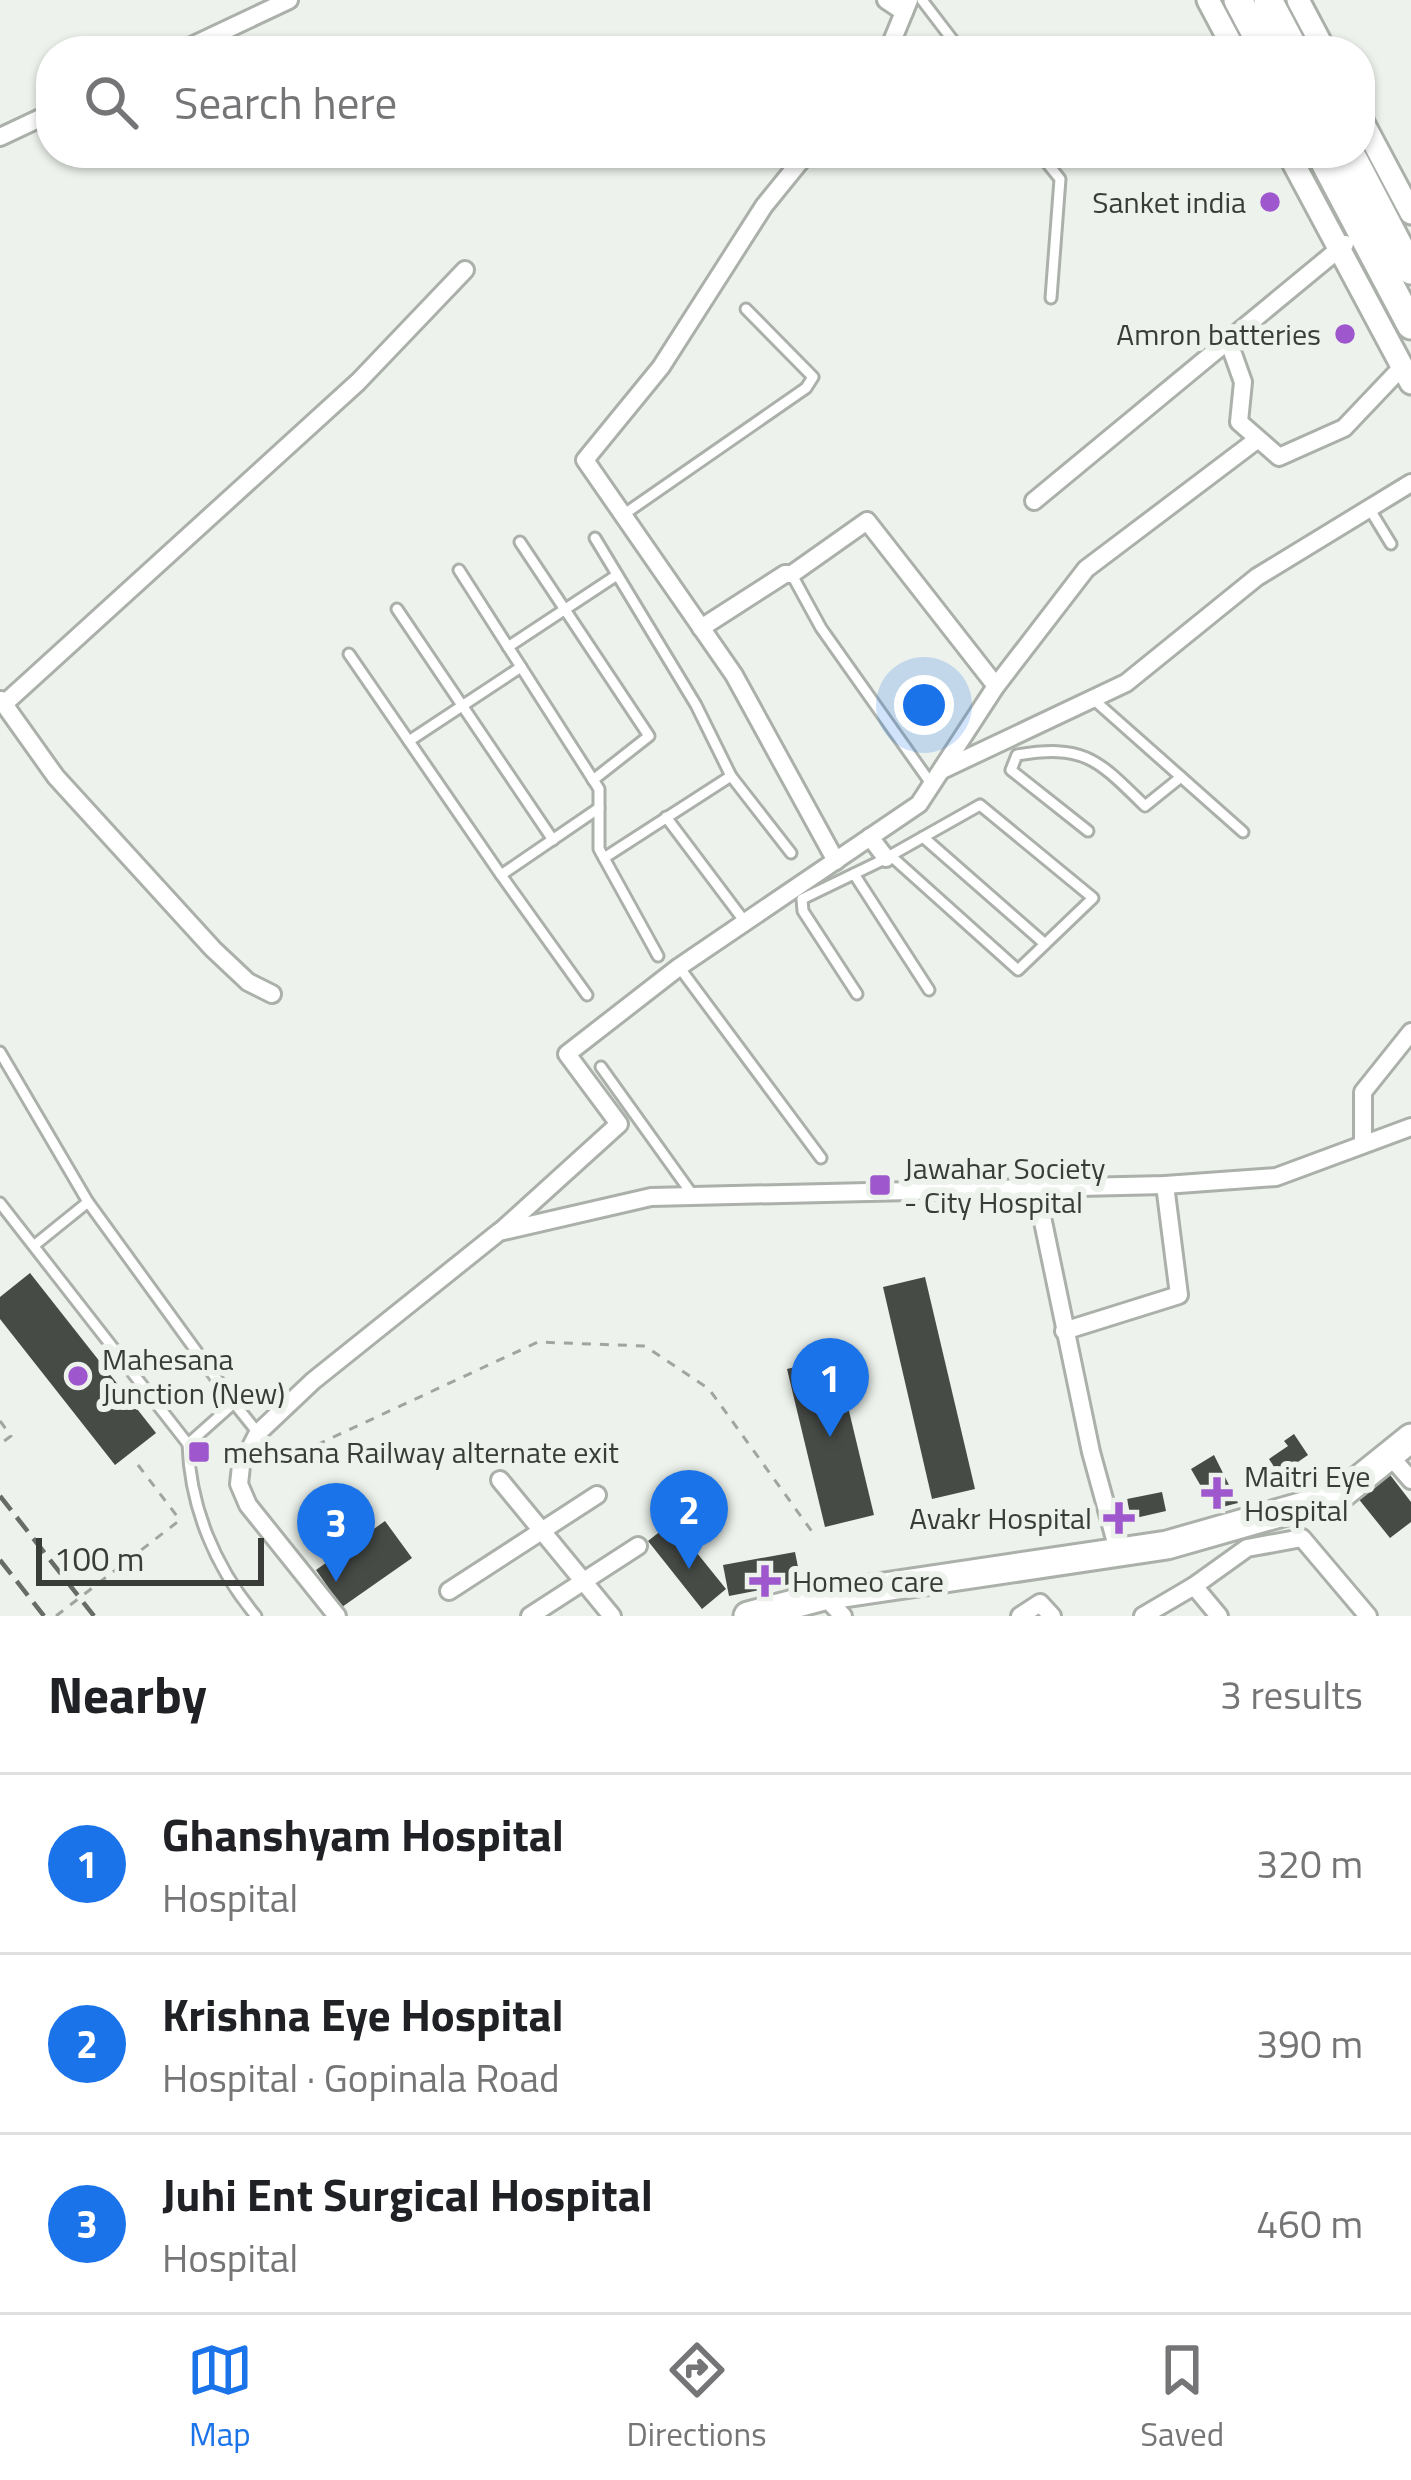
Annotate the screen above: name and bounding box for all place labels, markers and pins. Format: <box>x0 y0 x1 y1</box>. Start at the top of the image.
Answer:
place label: Sanket india <box>1092 179 1246 225</box>
marker: Sanket india <box>1257 189 1283 215</box>
place label: Amron batteries <box>1116 311 1321 357</box>
marker: Amron batteries <box>1332 321 1358 347</box>
place label: Jawahar Society - City Hospital <box>904 1145 1105 1225</box>
marker: Jawahar Society - City Hospital <box>867 1172 893 1198</box>
place label: Mahesana Junction (New) <box>102 1336 285 1416</box>
pin: 1 <box>791 1338 869 1437</box>
marker: Mahesana Junction (New) <box>65 1363 91 1389</box>
place label: mehsana Railway alternate exit <box>223 1429 619 1475</box>
marker: mehsana Railway alternate exit <box>186 1439 212 1465</box>
place label: Maitri Eye Hospital <box>1244 1453 1371 1533</box>
pin: 2 <box>650 1470 728 1569</box>
marker: Maitri Eye Hospital <box>1201 1477 1233 1509</box>
pin: 3 <box>297 1483 375 1582</box>
place label: Avakr Hospital <box>909 1495 1092 1541</box>
marker: Avakr Hospital <box>1103 1502 1135 1534</box>
place label: Homeo care <box>792 1558 944 1604</box>
marker: Homeo care <box>749 1565 781 1597</box>

